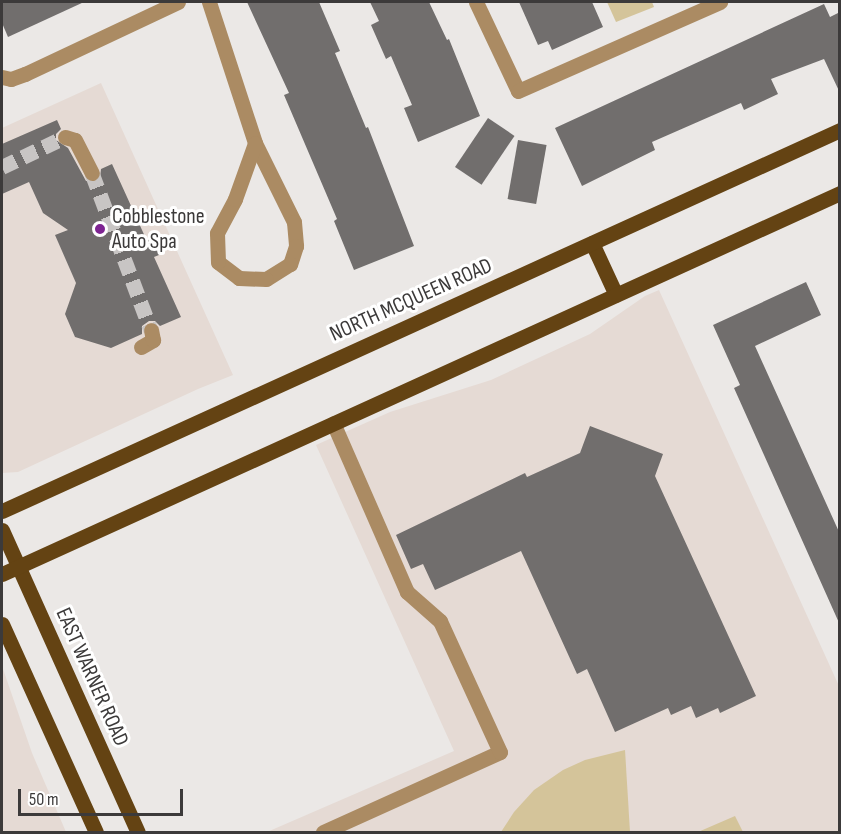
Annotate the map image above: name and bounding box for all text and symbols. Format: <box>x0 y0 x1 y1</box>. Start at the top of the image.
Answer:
place label: Cobblestone Auto Spa <box>112 203 205 254</box>
marker: Cobblestone Auto Spa <box>93 222 107 236</box>
street label: NORTH MCQUEEN ROAD <box>326 252 496 348</box>
street label: EAST WARNER ROAD <box>50 604 134 750</box>
scale bar <box>21 777 186 815</box>
text: 50 m <box>29 789 59 810</box>

